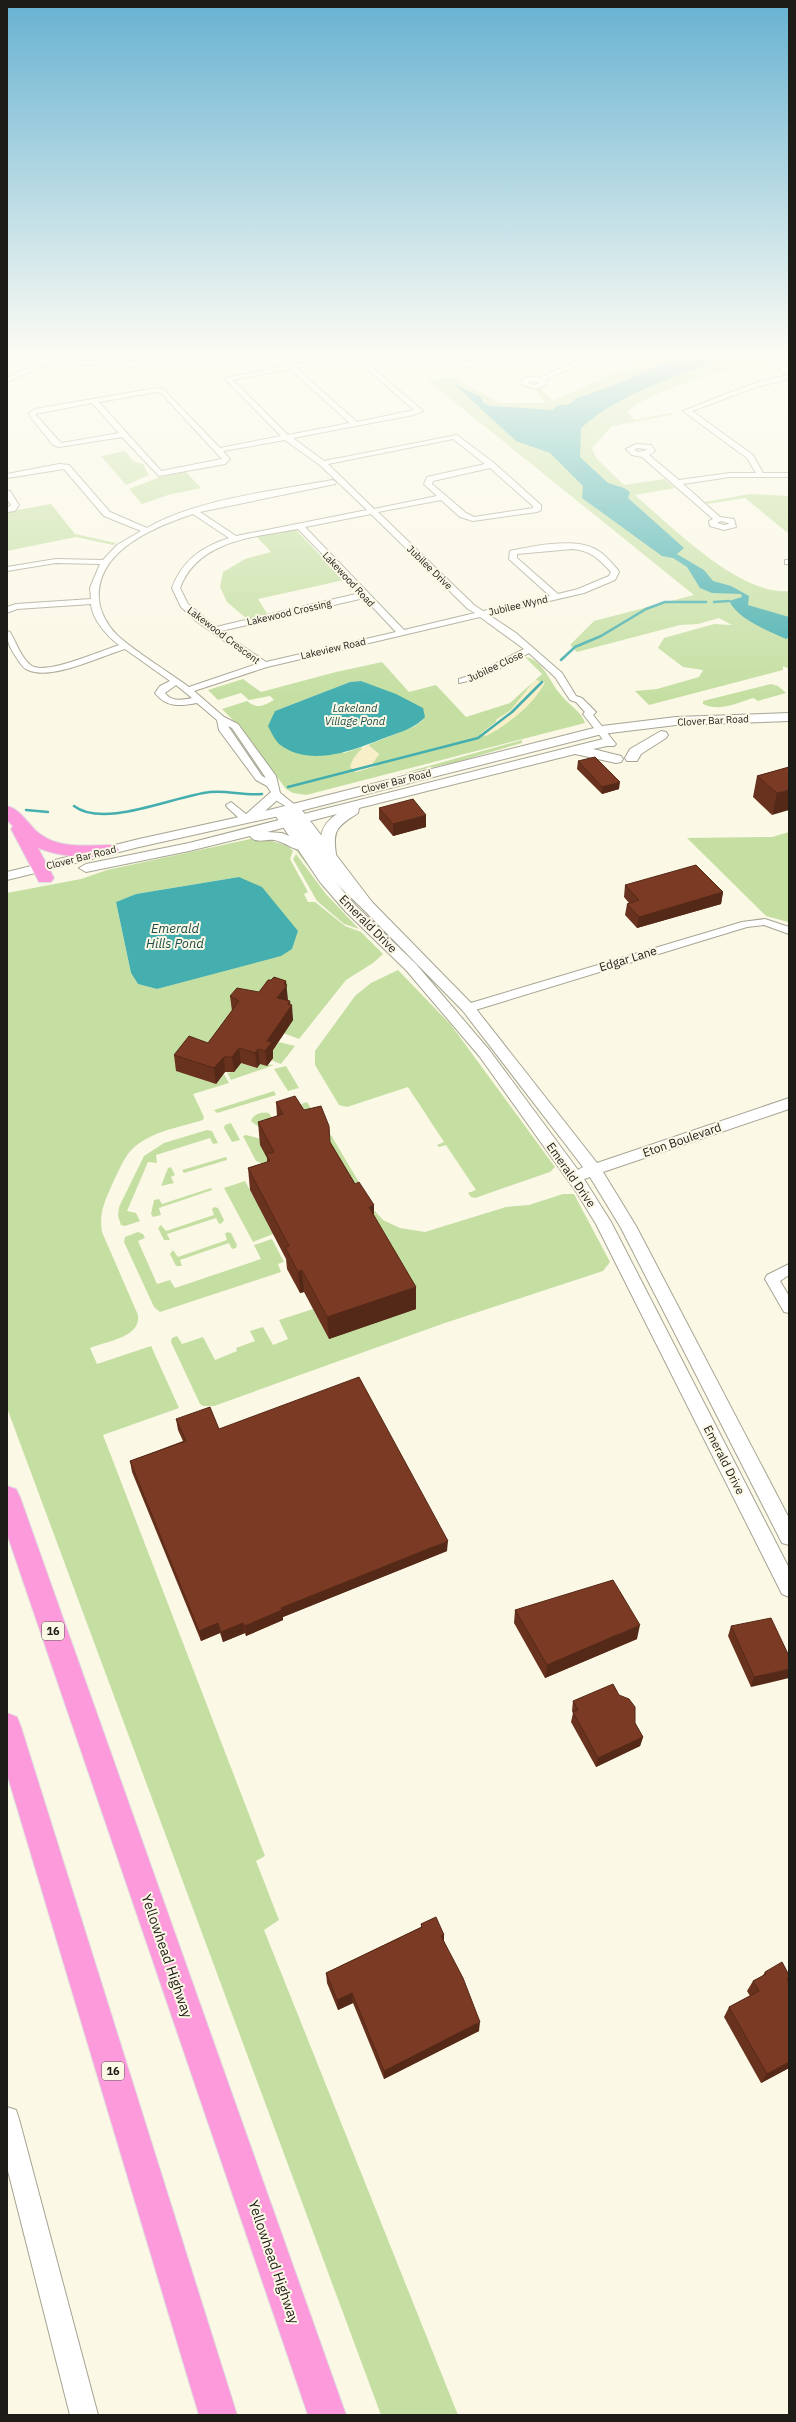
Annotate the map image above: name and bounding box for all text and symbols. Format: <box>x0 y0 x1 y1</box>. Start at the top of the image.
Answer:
street label: Jubilee Drive <box>404 542 456 593</box>
street label: Lakewood Road <box>320 549 378 610</box>
street label: Jubilee Wynd <box>487 592 549 619</box>
street label: Lakewood Crossing <box>246 596 333 629</box>
street label: Lakewood Crescent <box>185 604 263 667</box>
street label: Lakeview Road <box>299 635 367 662</box>
street label: Jubilee Close <box>465 648 526 685</box>
water label: Lakeland Village Pond <box>325 701 386 728</box>
street label: Clover Bar Road <box>677 712 749 729</box>
street label: Clover Bar Road <box>360 767 432 796</box>
street label: Clover Bar Road <box>45 843 117 872</box>
street label: Emerald Drive <box>336 892 401 956</box>
water label: Emerald Hills Pond <box>146 920 204 952</box>
street label: Edgar Lane <box>597 943 659 974</box>
street label: Eton Boulevard <box>641 1119 723 1160</box>
street label: Emerald Drive <box>544 1139 600 1210</box>
street label: Emerald Drive <box>701 1423 749 1497</box>
road number: 16 <box>42 1622 64 1640</box>
street label: Yellowhead Highway <box>137 1892 197 2020</box>
road number: 16 <box>102 2062 124 2080</box>
street label: Yellowhead Highway <box>244 2198 304 2326</box>

